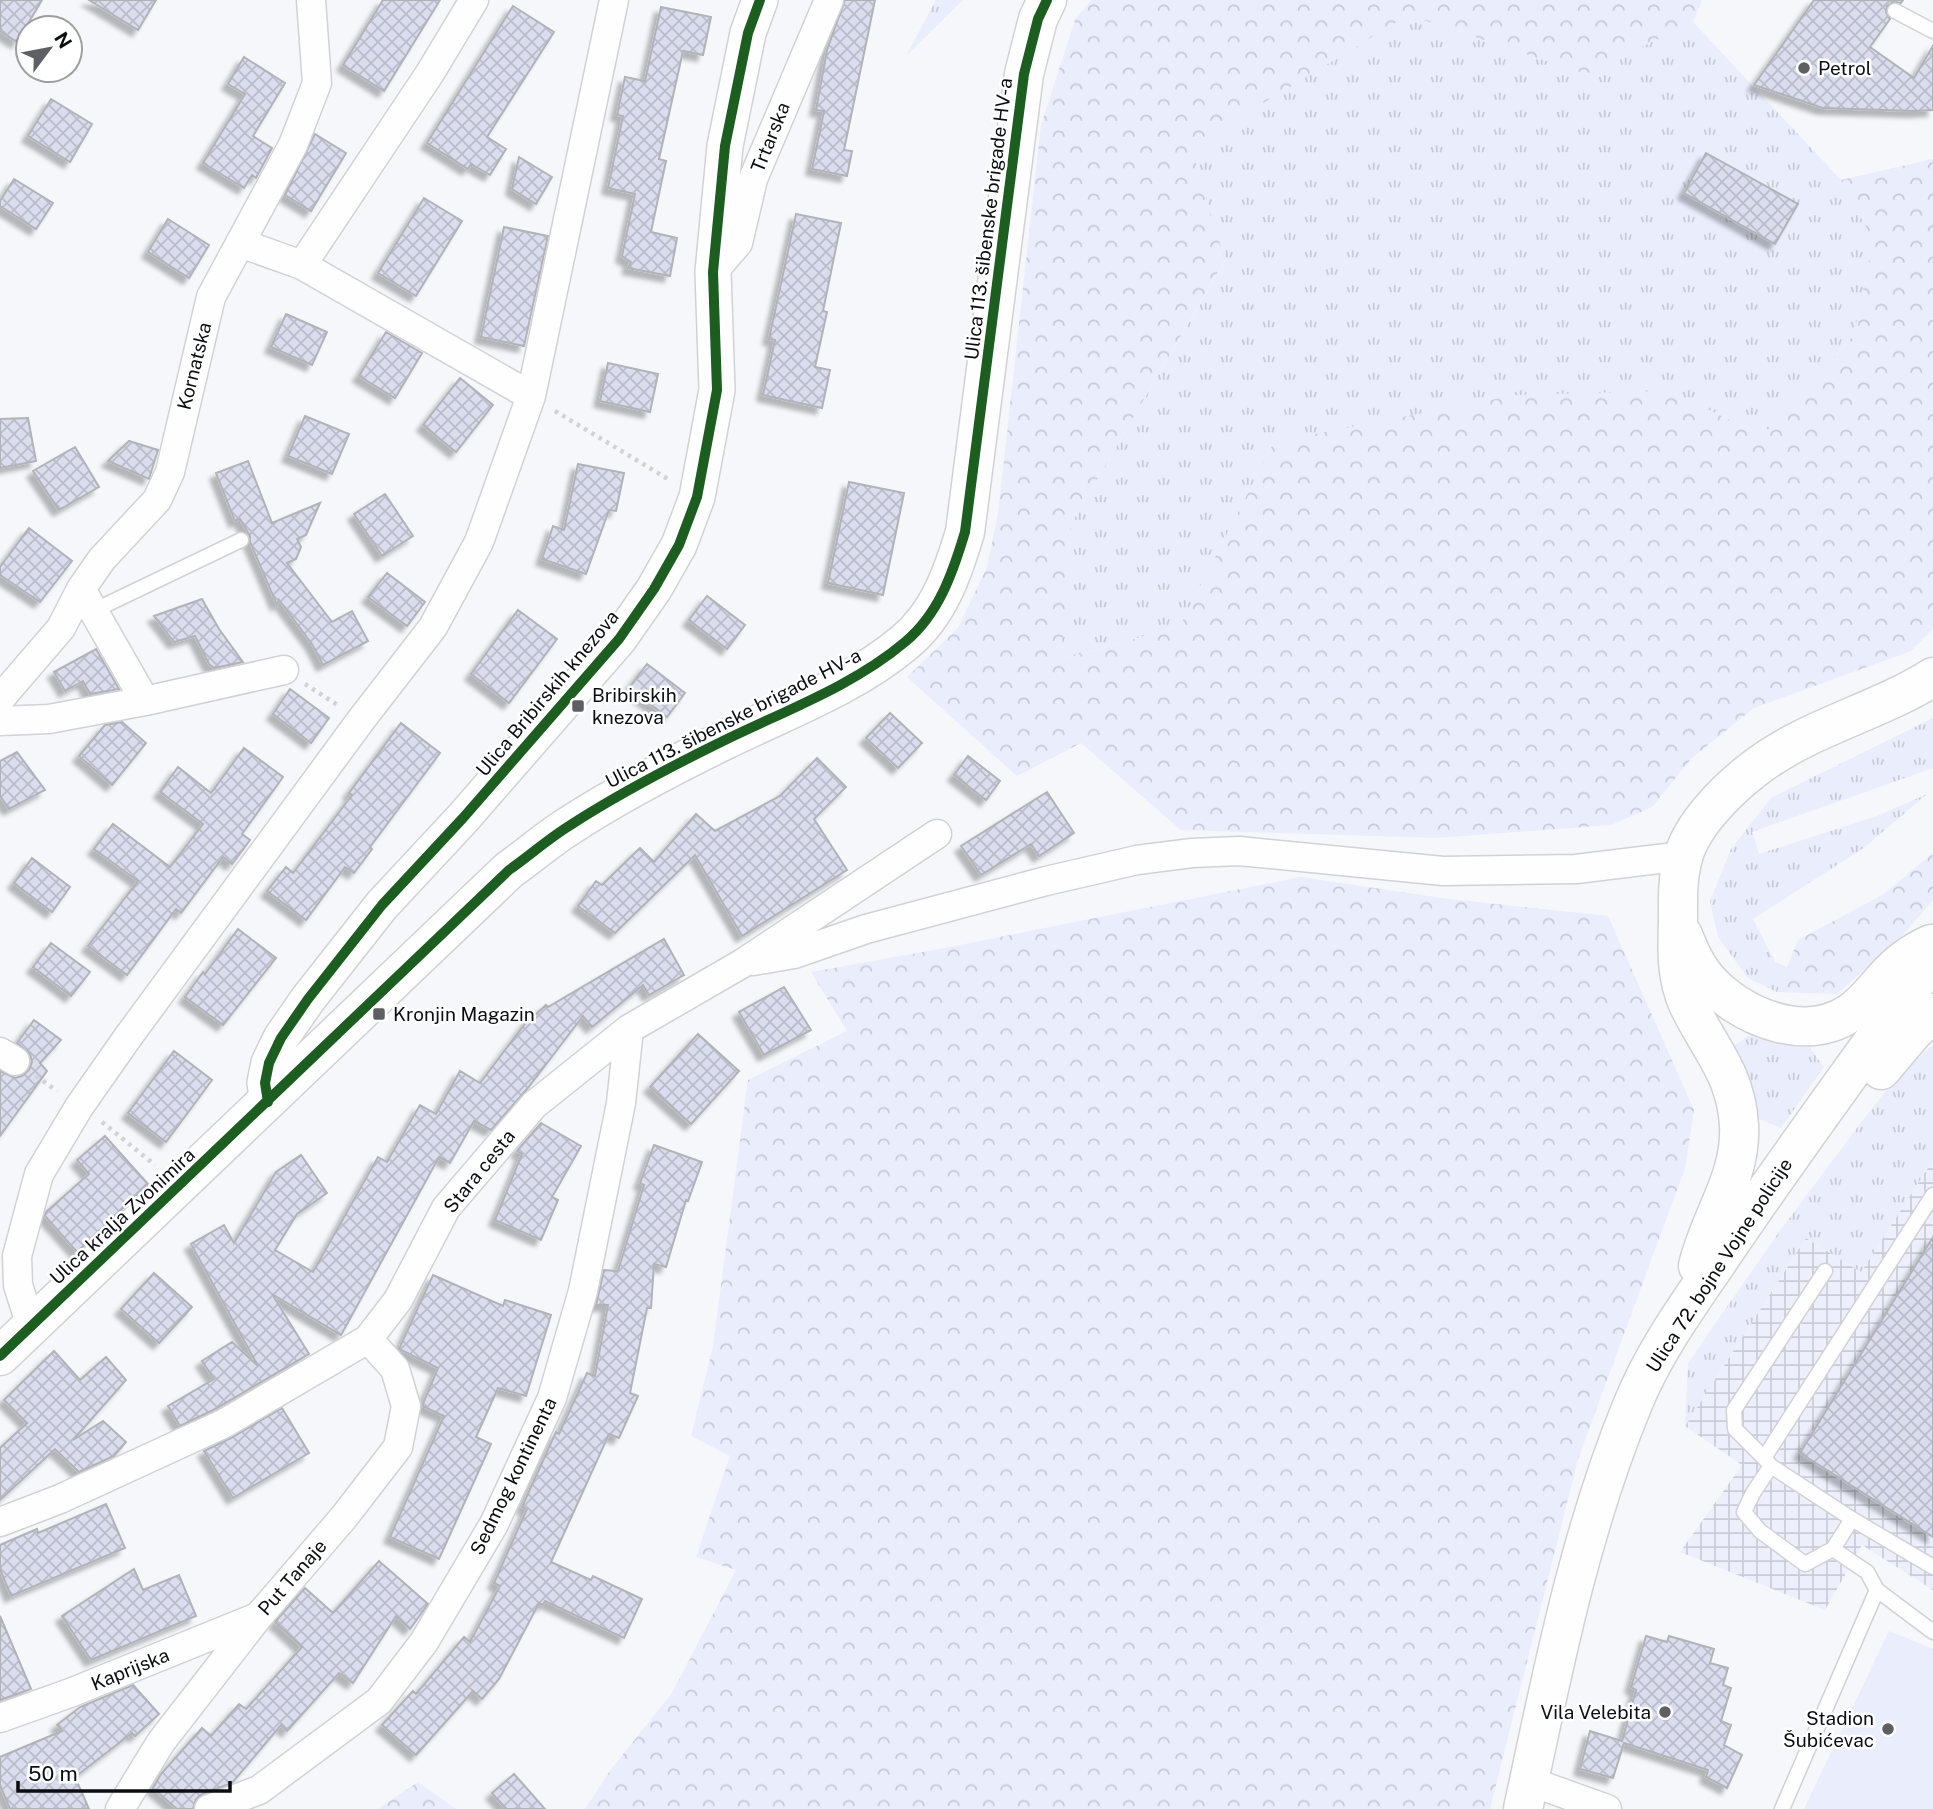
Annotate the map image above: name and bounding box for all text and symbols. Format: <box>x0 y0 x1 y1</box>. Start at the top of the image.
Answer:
north arrow <box>14 14 84 84</box>
text: N <box>50 28 77 52</box>
place label: Petrol <box>1818 57 1871 79</box>
marker: Petrol <box>1796 60 1812 76</box>
street label: Ulica 113. šibenske brigade HV-a <box>960 77 1016 361</box>
street label: Trtarska <box>746 99 794 175</box>
street label: Kornatska <box>172 320 216 412</box>
street label: Ulica Bribirskih knezova <box>471 606 623 780</box>
street label: Ulica 113. šibenske brigade HV-a <box>601 644 865 792</box>
place label: Bribirskih knezova <box>592 684 677 728</box>
marker: Bribirskih knezova <box>570 698 586 714</box>
place label: Kronjin Magazin <box>393 1003 535 1025</box>
marker: Kronjin Magazin <box>371 1006 387 1022</box>
street label: Stara cesta <box>439 1125 519 1217</box>
street label: Ulica kralja Zvonimira <box>45 1143 199 1289</box>
street label: Ulica 72. bojne Vojne policije <box>1642 1154 1796 1376</box>
street label: Sedmog kontinenta <box>465 1394 561 1558</box>
street label: Put Tanaje <box>253 1535 331 1619</box>
street label: Kaprijska <box>88 1643 172 1695</box>
place label: Vila Velebita <box>1540 1701 1651 1723</box>
marker: Vila Velebita <box>1657 1704 1673 1720</box>
place label: Stadion Šubićevac <box>1783 1707 1874 1751</box>
marker: Stadion Šubićevac <box>1880 1721 1896 1737</box>
scale bar <box>18 1750 229 1794</box>
text: 50 m <box>28 1761 78 1786</box>

